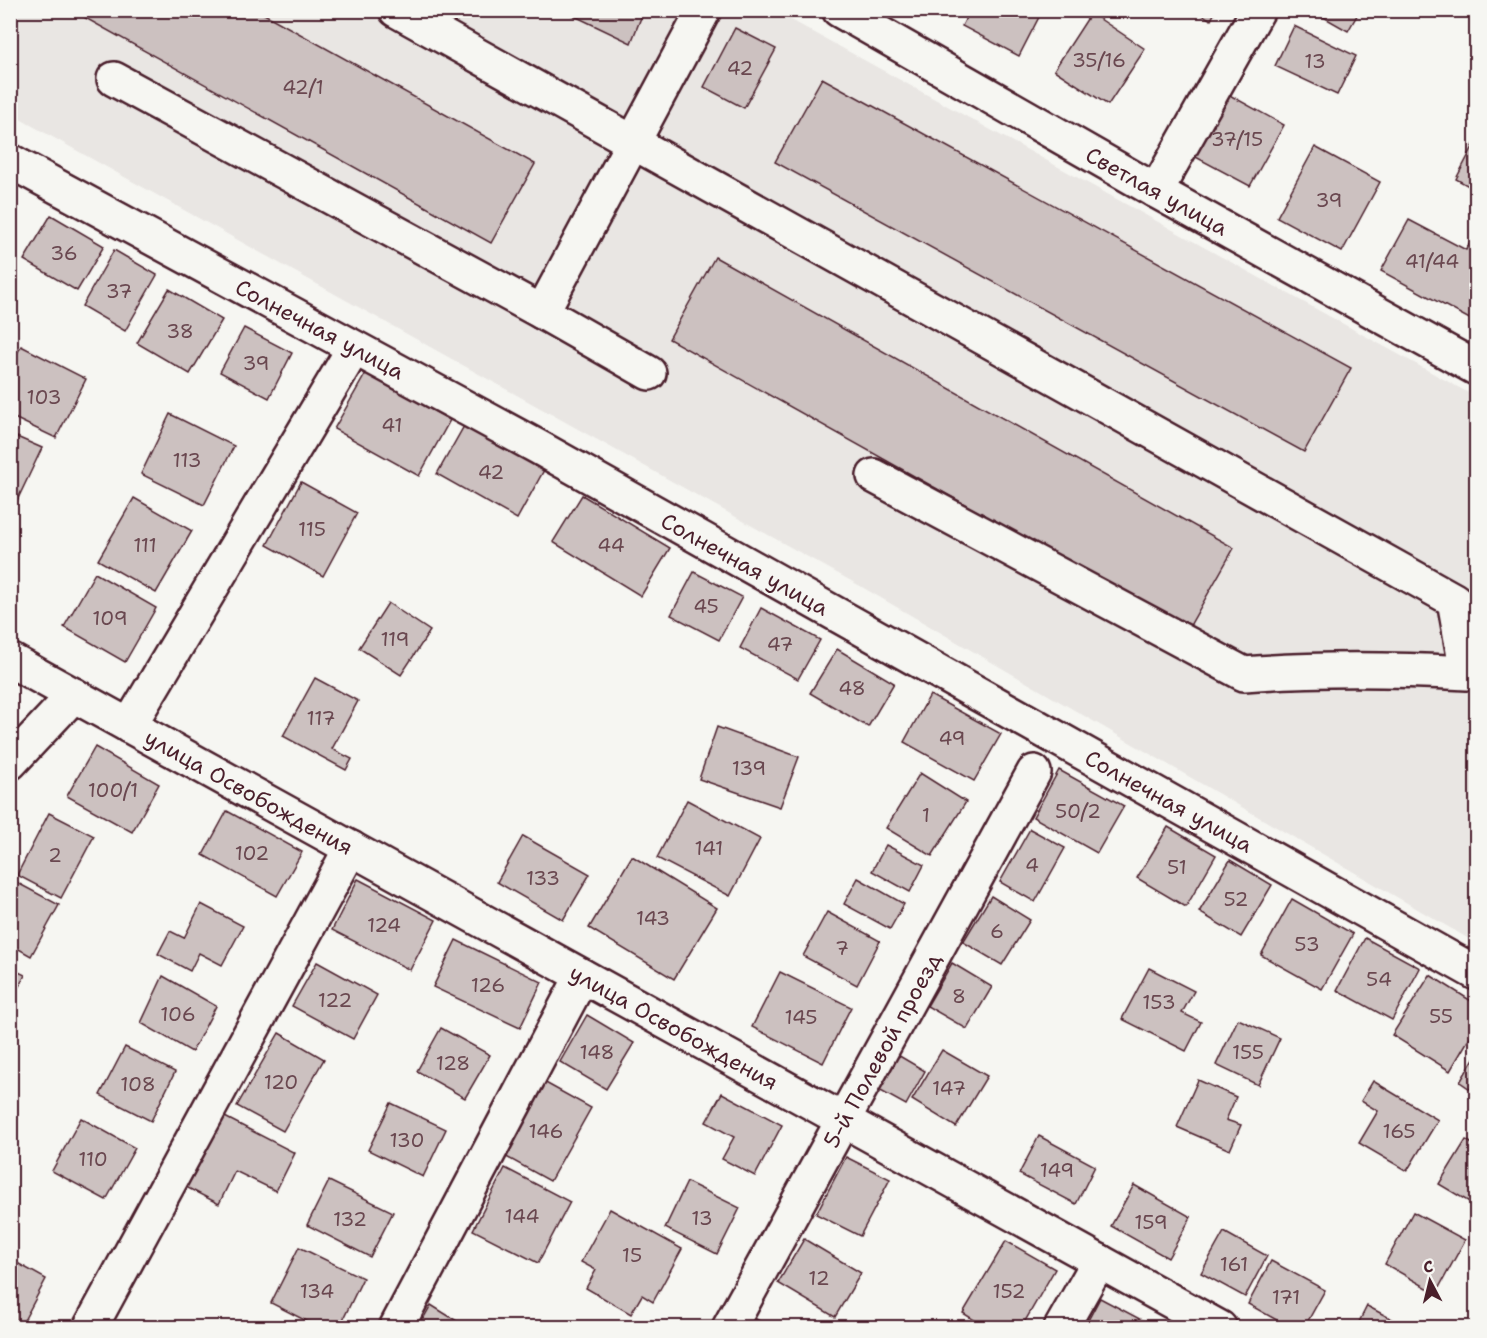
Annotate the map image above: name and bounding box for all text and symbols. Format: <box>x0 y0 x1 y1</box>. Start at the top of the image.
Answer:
house number: 35/16 <box>1072 47 1126 73</box>
house number: 13 <box>1304 48 1326 74</box>
house number: 42 <box>727 55 753 81</box>
house number: 42/1 <box>282 74 324 100</box>
house number: 37/15 <box>1211 126 1263 152</box>
street label: Светлая улица <box>1080 140 1233 243</box>
house number: 39 <box>1316 187 1342 213</box>
house number: 36 <box>50 240 78 266</box>
house number: 41/44 <box>1405 248 1459 274</box>
street label: Солнечная улица <box>230 273 410 386</box>
house number: 37 <box>106 278 132 304</box>
house number: 38 <box>166 318 194 344</box>
house number: 39 <box>243 350 269 376</box>
house number: 103 <box>27 384 61 410</box>
house number: 41 <box>381 412 403 438</box>
house number: 113 <box>172 447 202 473</box>
house number: 42 <box>478 459 504 485</box>
street label: Солнечная улица <box>656 506 834 623</box>
house number: 115 <box>298 516 326 542</box>
house number: 111 <box>133 532 157 558</box>
house number: 44 <box>597 532 625 558</box>
house number: 45 <box>693 593 719 619</box>
house number: 109 <box>92 605 128 631</box>
house number: 119 <box>380 626 410 652</box>
house number: 47 <box>767 631 793 657</box>
house number: 48 <box>838 675 866 701</box>
house number: 117 <box>307 705 336 731</box>
street label: улица Освобождения <box>139 723 358 862</box>
house number: 49 <box>938 725 966 751</box>
street label: Солнечная улица <box>1080 743 1258 860</box>
house number: 139 <box>732 755 766 781</box>
house number: 100/1 <box>88 777 138 803</box>
house number: 50/2 <box>1055 798 1101 824</box>
house number: 1 <box>922 802 930 828</box>
house number: 141 <box>695 835 723 861</box>
house number: 102 <box>235 840 269 866</box>
house number: 2 <box>48 842 62 868</box>
house number: 4 <box>1025 852 1039 878</box>
house number: 51 <box>1167 854 1187 880</box>
house number: 133 <box>526 865 560 891</box>
house number: 52 <box>1223 886 1249 912</box>
house number: 143 <box>636 905 670 931</box>
house number: 124 <box>367 912 401 938</box>
house number: 6 <box>990 918 1004 944</box>
house number: 53 <box>1294 931 1320 957</box>
house number: 7 <box>835 935 849 961</box>
street label: 5-й Полевой проезд <box>817 948 948 1153</box>
street label: улица Освобождения <box>564 958 783 1097</box>
house number: 54 <box>1366 966 1392 992</box>
house number: 126 <box>471 972 505 998</box>
house number: 8 <box>952 983 966 1009</box>
house number: 122 <box>318 987 352 1013</box>
house number: 153 <box>1142 989 1176 1015</box>
house number: 106 <box>160 1001 196 1027</box>
house number: 55 <box>1429 1003 1453 1029</box>
house number: 145 <box>784 1004 818 1030</box>
house number: 148 <box>580 1039 614 1065</box>
house number: 155 <box>1232 1039 1264 1065</box>
house number: 128 <box>436 1050 470 1076</box>
house number: 120 <box>264 1069 298 1095</box>
house number: 108 <box>120 1071 156 1097</box>
house number: 147 <box>932 1075 966 1101</box>
house number: 146 <box>528 1118 564 1144</box>
house number: 165 <box>1382 1118 1416 1144</box>
house number: 130 <box>389 1127 425 1153</box>
house number: 110 <box>78 1146 108 1172</box>
house number: 149 <box>1040 1157 1074 1183</box>
house number: 144 <box>505 1203 539 1229</box>
house number: 13 <box>691 1205 713 1231</box>
house number: 132 <box>333 1206 367 1232</box>
house number: 159 <box>1134 1209 1168 1235</box>
house number: 15 <box>622 1242 642 1268</box>
house number: 161 <box>1220 1251 1248 1277</box>
north arrow <box>1400 1251 1460 1311</box>
text: С <box>1422 1256 1435 1278</box>
house number: 12 <box>808 1265 830 1291</box>
house number: 134 <box>300 1278 334 1304</box>
house number: 152 <box>992 1278 1026 1304</box>
house number: 171 <box>1272 1284 1300 1310</box>

